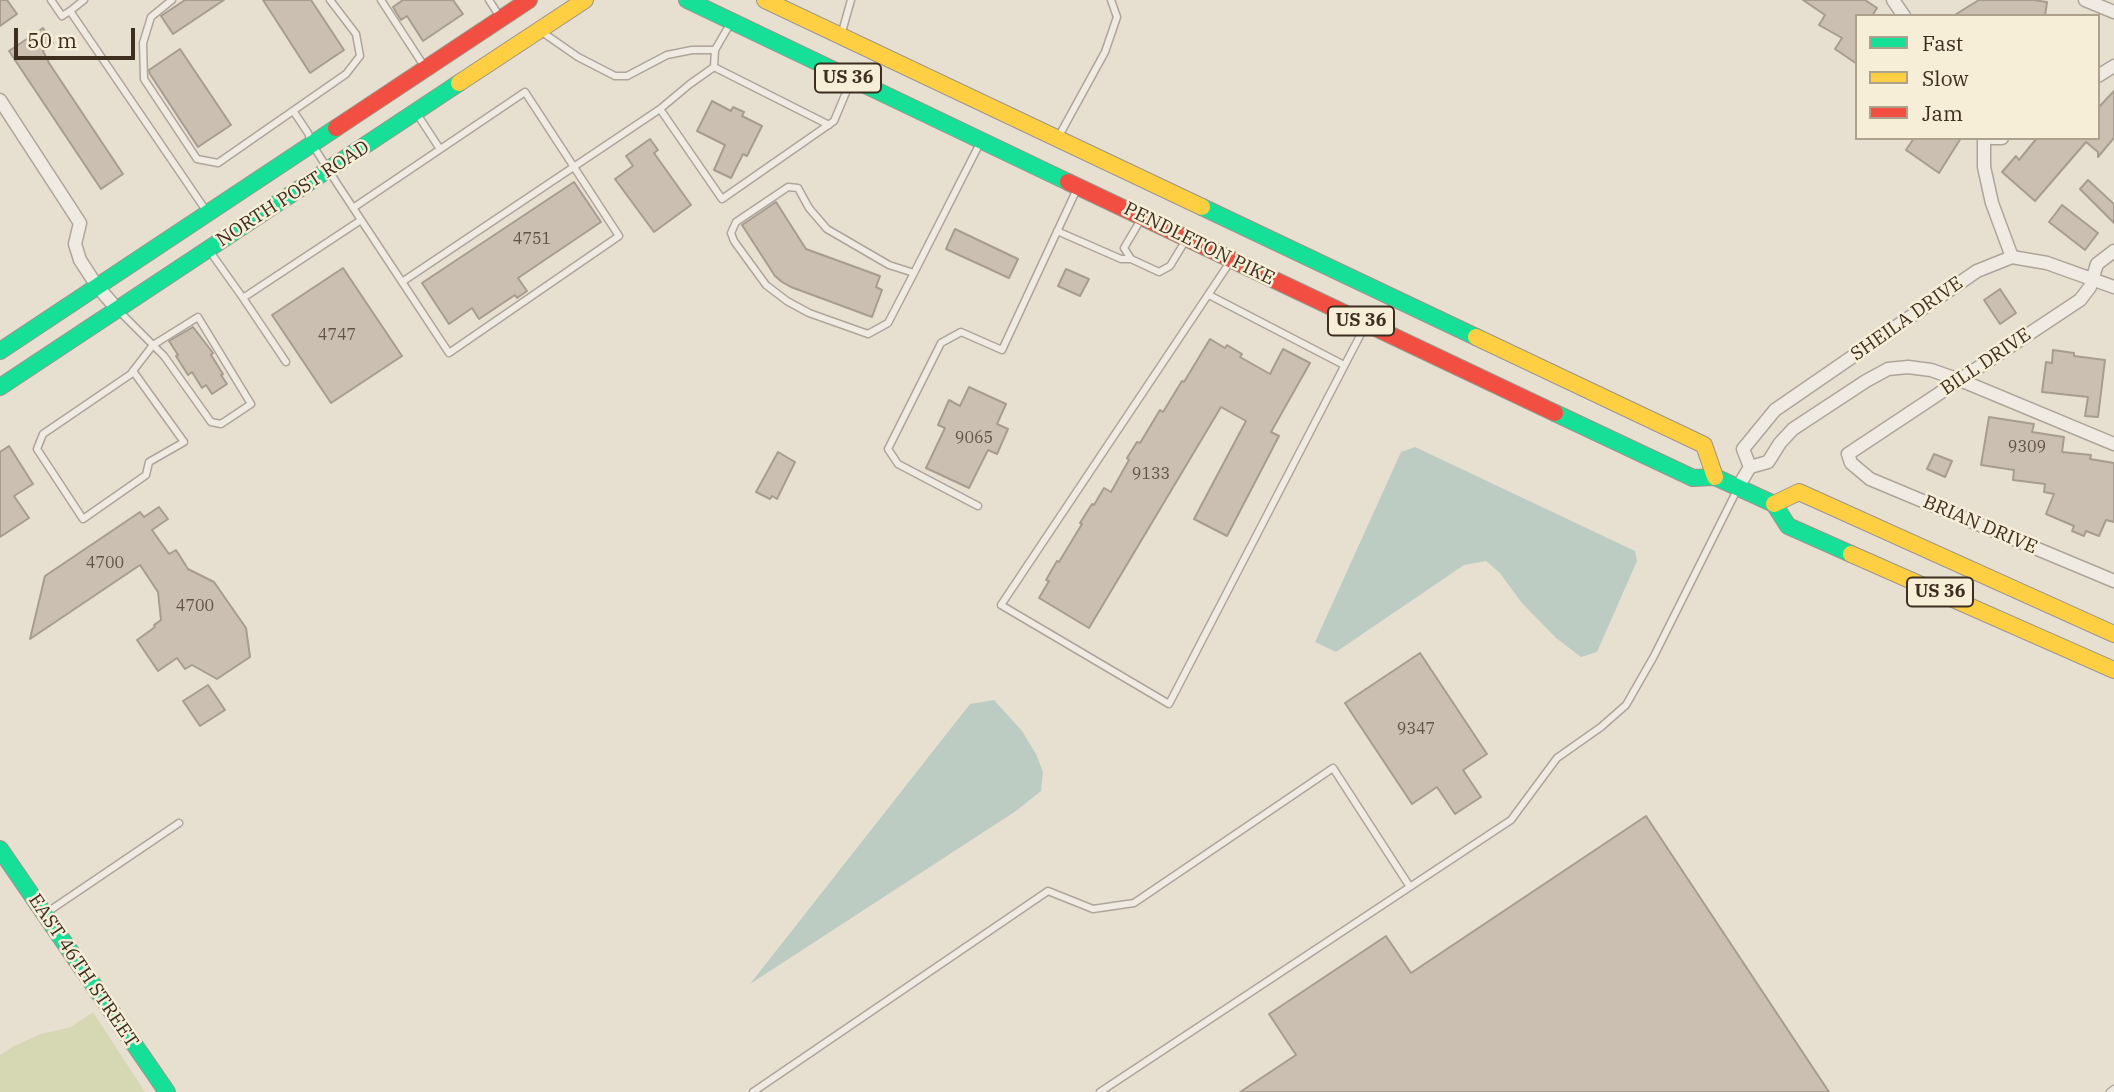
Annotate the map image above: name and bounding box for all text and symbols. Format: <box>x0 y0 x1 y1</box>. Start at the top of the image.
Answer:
scale bar <box>18 14 138 58</box>
legend <box>1855 14 2100 140</box>
text: 50 m <box>27 26 77 54</box>
text: Fast <box>1922 29 1963 57</box>
road number: US 36 <box>815 64 881 92</box>
text: Slow <box>1922 64 1969 92</box>
text: Jam <box>1922 99 1963 127</box>
street label: NORTH POST ROAD <box>212 136 374 252</box>
street label: PENDLETON PIKE <box>1120 198 1278 290</box>
house number: 4751 <box>513 229 551 249</box>
street label: SHEILA DRIVE <box>1847 272 1967 366</box>
road number: US 36 <box>1328 306 1394 335</box>
street label: BILL DRIVE <box>1937 324 2035 400</box>
house number: 4747 <box>318 325 356 345</box>
house number: 9065 <box>955 428 993 448</box>
house number: 9309 <box>2008 437 2046 457</box>
house number: 9133 <box>1132 464 1170 484</box>
street label: BRIAN DRIVE <box>1919 491 2041 559</box>
house number: 4700 <box>86 553 124 573</box>
road number: US 36 <box>1907 578 1973 606</box>
house number: 4700 <box>176 596 214 616</box>
house number: 9347 <box>1397 719 1435 739</box>
street label: EAST 46TH STREET <box>23 890 143 1052</box>

